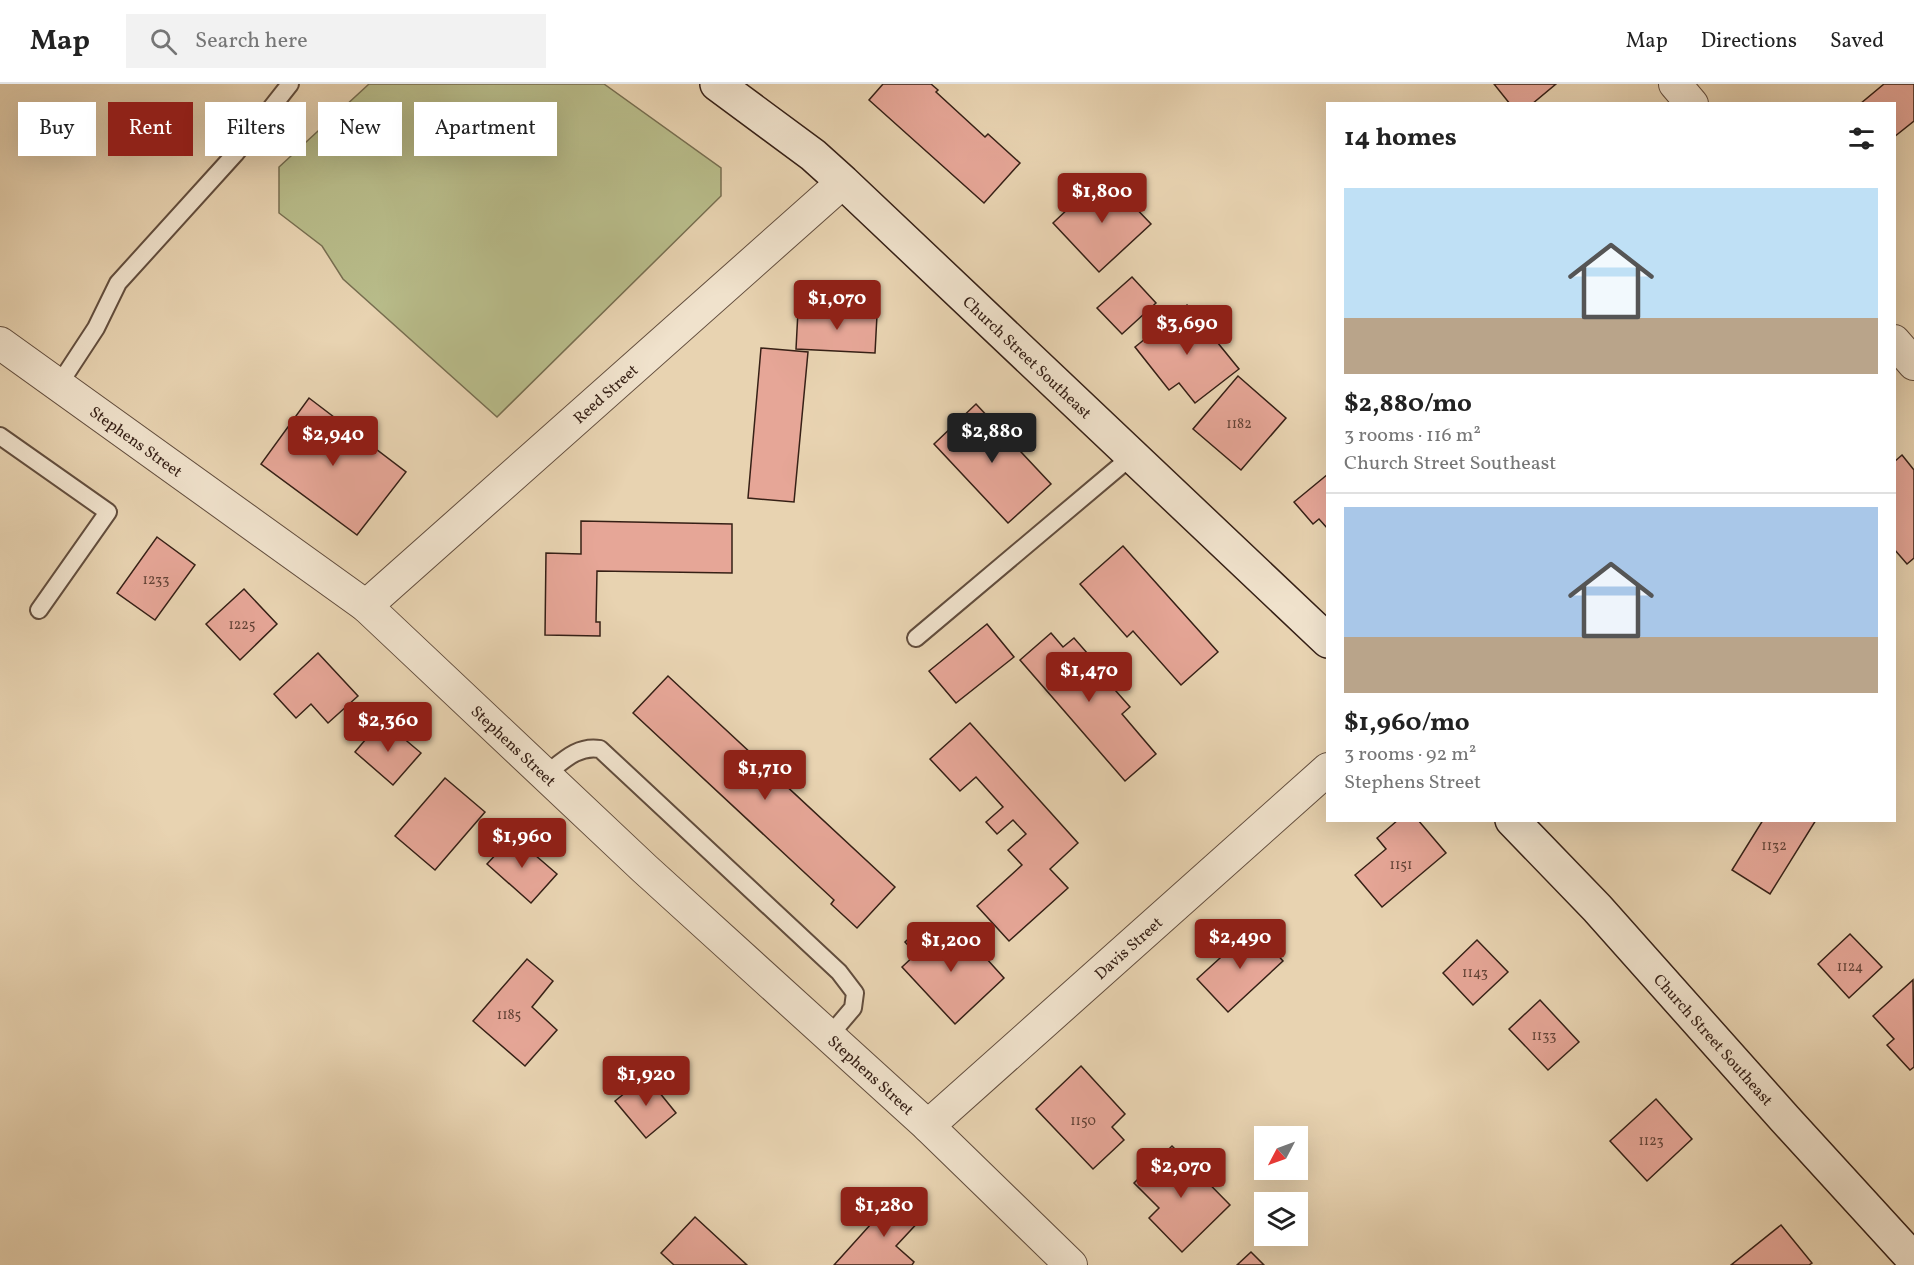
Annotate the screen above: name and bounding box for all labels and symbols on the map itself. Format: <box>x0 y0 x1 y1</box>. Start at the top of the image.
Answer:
pin: $1,800 <box>1053 173 1151 224</box>
pin: $1,070 <box>788 280 886 331</box>
street label: Church Street Southeast <box>957 292 1096 425</box>
pin: $3,690 <box>1138 305 1236 356</box>
street label: Reed Street <box>569 360 644 430</box>
street label: Stephens Street <box>84 402 187 484</box>
pin: $2,880 <box>943 413 1041 464</box>
house number: 1182 <box>1226 415 1252 434</box>
pin: $2,940 <box>284 416 382 467</box>
house number: 1233 <box>143 571 169 590</box>
house number: 1225 <box>228 616 256 635</box>
pin: $1,470 <box>1040 652 1138 703</box>
street label: Stephens Street <box>465 701 560 793</box>
pin: $2,360 <box>339 702 437 753</box>
pin: $1,710 <box>716 750 814 801</box>
pin: $1,960 <box>473 818 571 869</box>
house number: 1132 <box>1761 837 1787 856</box>
house number: 1151 <box>1389 856 1413 875</box>
street label: Davis Street <box>1090 912 1168 985</box>
pin: $2,490 <box>1191 919 1289 970</box>
pin: $1,200 <box>902 922 1000 973</box>
house number: 1124 <box>1837 958 1863 977</box>
house number: 1143 <box>1462 964 1488 983</box>
street label: Church Street Southeast <box>1648 970 1777 1112</box>
house number: 1185 <box>497 1006 521 1025</box>
house number: 1133 <box>1531 1027 1557 1046</box>
street label: Stephens Street <box>822 1031 918 1121</box>
pin: $1,920 <box>597 1056 695 1107</box>
house number: 1150 <box>1070 1112 1096 1131</box>
north arrow <box>1254 1126 1308 1180</box>
house number: 1123 <box>1638 1132 1664 1151</box>
pin: $2,070 <box>1132 1148 1230 1199</box>
pin: $1,280 <box>835 1187 933 1238</box>

